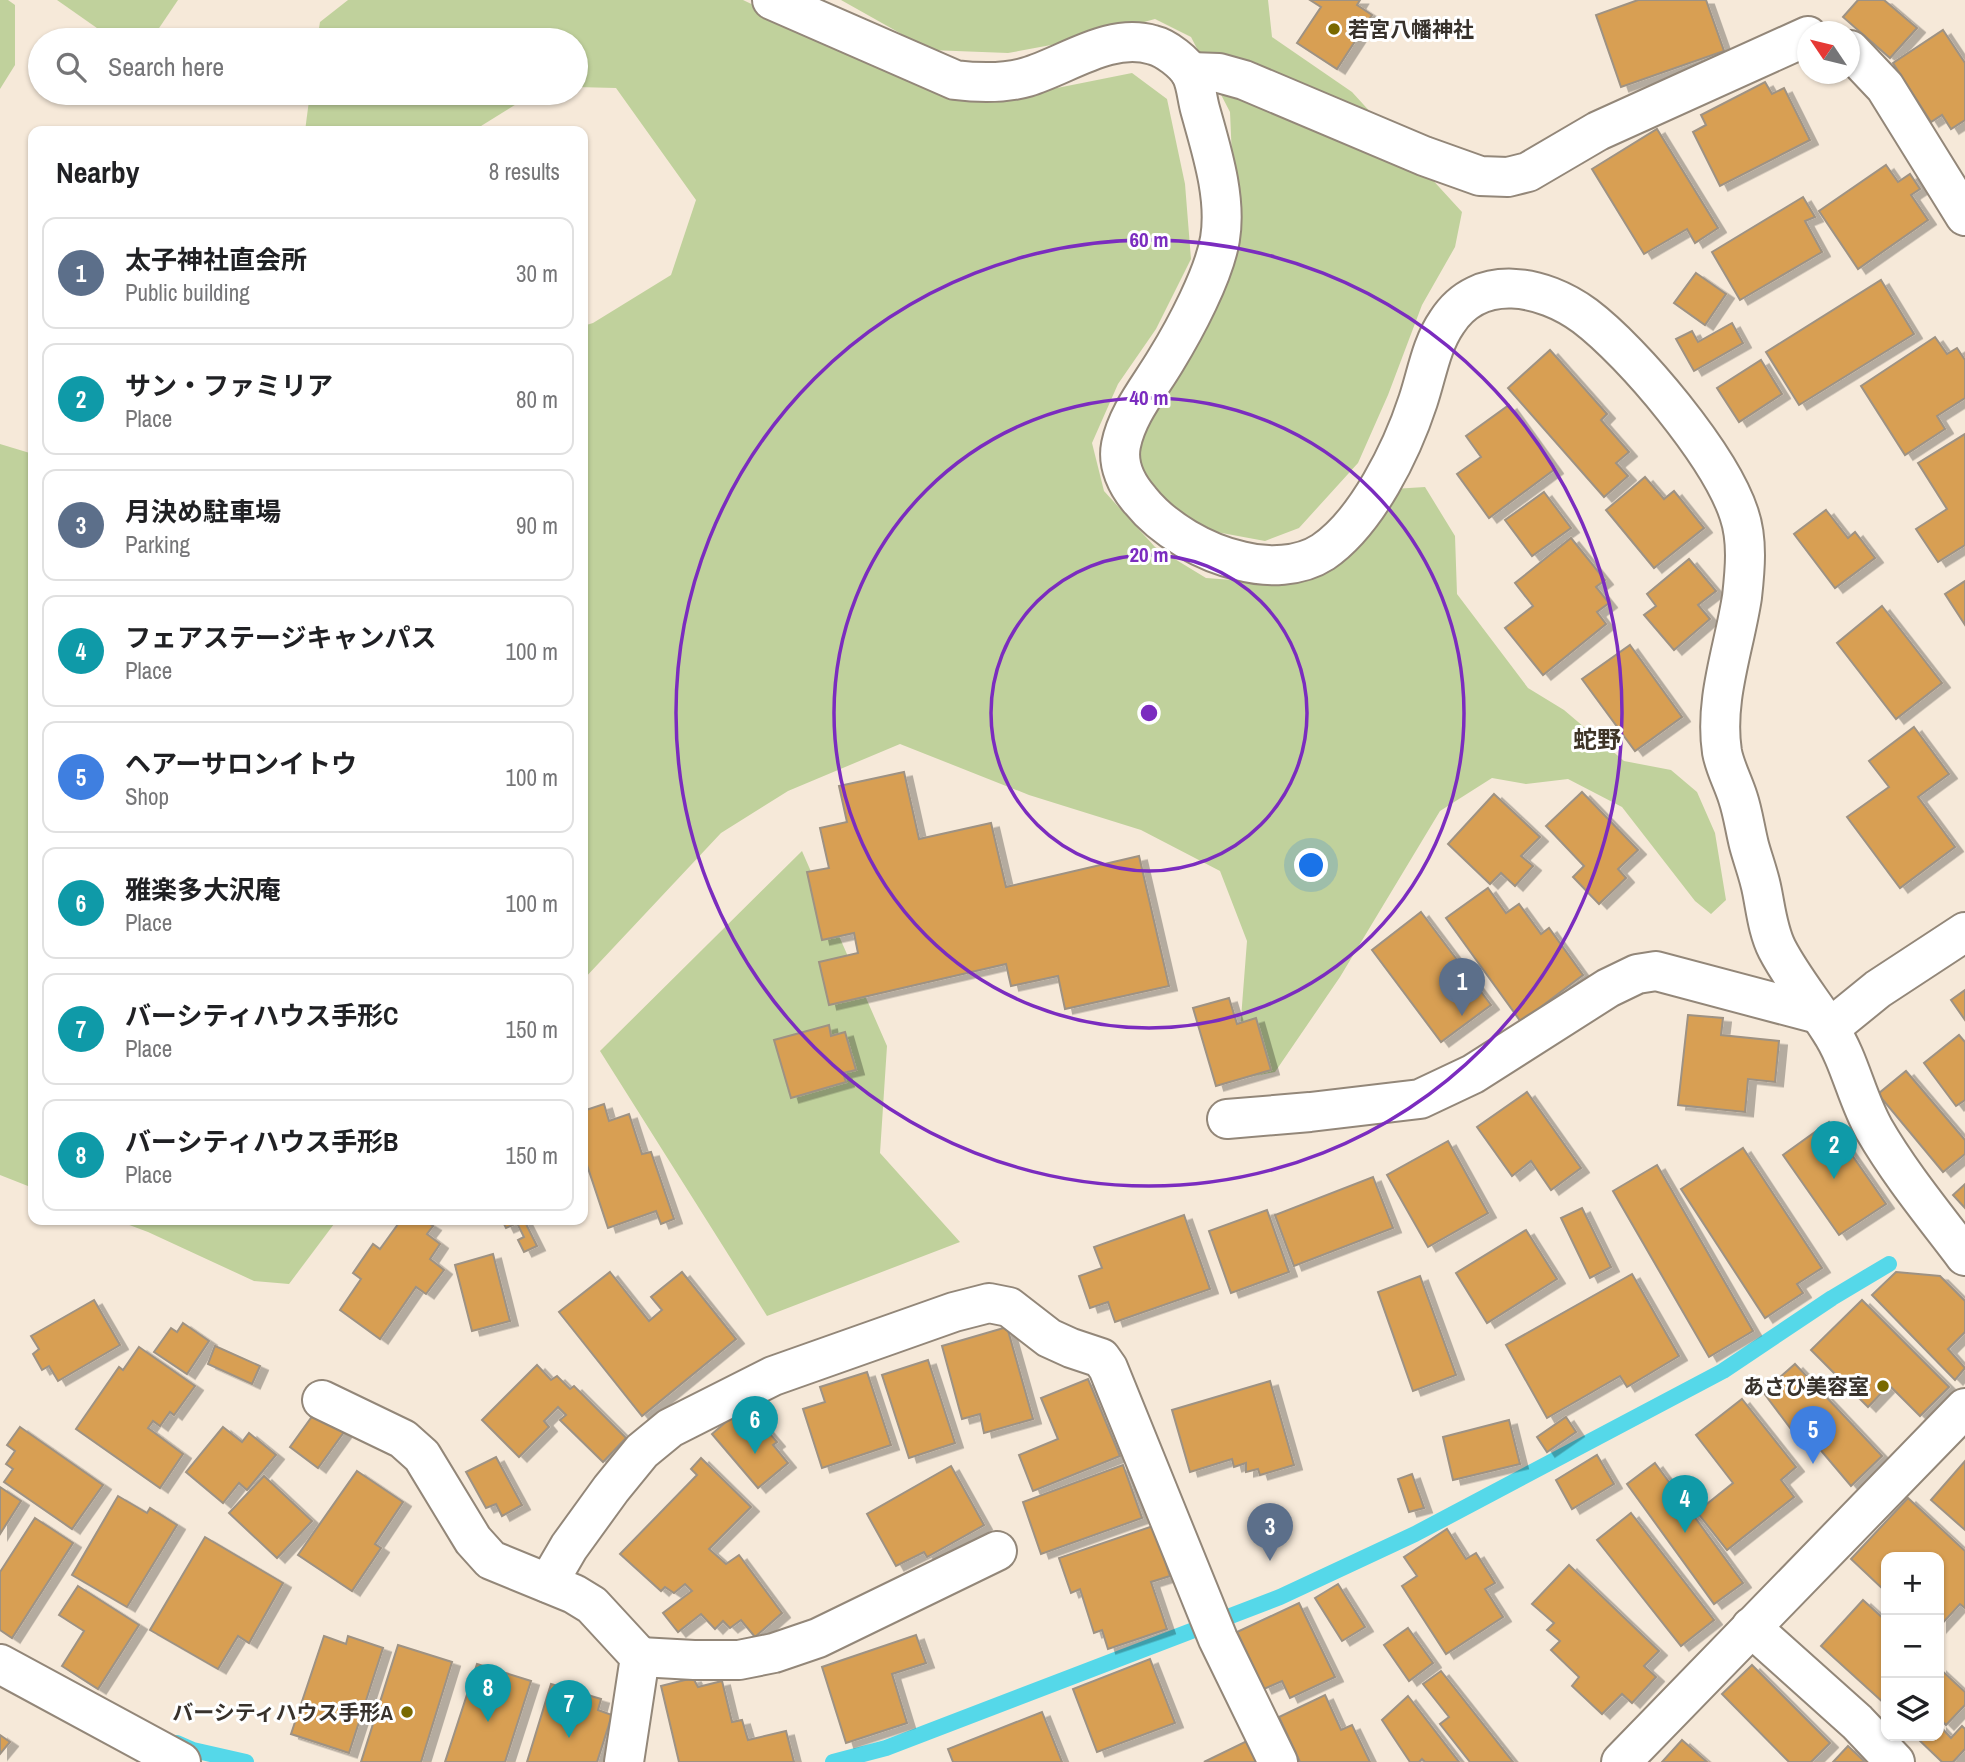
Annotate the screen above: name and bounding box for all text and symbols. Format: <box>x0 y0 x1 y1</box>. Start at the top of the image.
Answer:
place label: 若宮八幡神社 <box>1348 15 1474 44</box>
marker: 若宮八幡神社 <box>1326 21 1342 37</box>
north arrow <box>1797 21 1860 84</box>
search box <box>28 28 588 105</box>
icon: search <box>52 48 90 86</box>
text: Search here <box>108 49 224 84</box>
text: Nearby <box>56 152 139 192</box>
text: 8 results <box>489 156 560 187</box>
text: 60 m <box>1129 225 1169 254</box>
text: 太子神社直会所 <box>125 242 307 277</box>
text: 1 <box>76 258 86 289</box>
text: 30 m <box>516 258 558 289</box>
text: Public building <box>125 277 250 308</box>
text: サン・ファミリア <box>125 368 333 403</box>
text: 40 m <box>1129 383 1169 412</box>
text: 2 <box>76 384 86 415</box>
text: 80 m <box>516 384 558 415</box>
text: Place <box>125 403 172 434</box>
text: 月決め駐車場 <box>125 494 281 529</box>
text: 3 <box>76 510 86 541</box>
text: 90 m <box>516 510 558 541</box>
text: Parking <box>125 529 190 560</box>
text: 20 m <box>1129 540 1169 569</box>
text: フェアステージキャンパス <box>125 620 436 655</box>
text: 4 <box>76 636 86 667</box>
text: 100 m <box>506 636 558 667</box>
text: Place <box>125 655 172 686</box>
centre of rings <box>1137 701 1161 725</box>
district label: 蛇野 <box>1573 723 1621 755</box>
text: ヘアーサロンイトウ <box>125 746 357 781</box>
text: 5 <box>76 762 86 793</box>
text: 100 m <box>506 762 558 793</box>
text: Shop <box>125 781 169 812</box>
your location <box>1294 848 1328 882</box>
text: 雅楽多大沢庵 <box>125 872 281 907</box>
text: 6 <box>76 888 86 919</box>
text: 100 m <box>506 888 558 919</box>
text: Place <box>125 907 172 938</box>
pin: 1 <box>1439 958 1485 1016</box>
text: バーシティハウス手形C <box>125 998 398 1033</box>
text: 7 <box>76 1014 86 1045</box>
text: 150 m <box>506 1014 558 1045</box>
text: Place <box>125 1033 172 1064</box>
pin: 2 <box>1811 1121 1857 1179</box>
text: バーシティハウス手形B <box>125 1124 398 1159</box>
text: 8 <box>76 1140 86 1171</box>
text: 150 m <box>506 1140 558 1171</box>
text: Place <box>125 1159 172 1190</box>
place label: あさひ美容室 <box>1743 1372 1869 1401</box>
marker: あさひ美容室 <box>1875 1378 1891 1394</box>
pin: 6 <box>732 1396 778 1454</box>
pin: 5 <box>1790 1406 1836 1464</box>
pin: 4 <box>1662 1475 1708 1533</box>
pin: 3 <box>1247 1503 1293 1561</box>
map controls <box>1881 1552 1944 1741</box>
button: + <box>1881 1552 1944 1615</box>
button: − <box>1881 1615 1944 1678</box>
pin: 8 <box>465 1664 511 1722</box>
button: layers <box>1881 1678 1944 1741</box>
pin: 7 <box>546 1680 592 1738</box>
place label: バーシティハウス手形A <box>172 1698 394 1727</box>
marker: バーシティハウス手形A <box>399 1704 415 1720</box>

